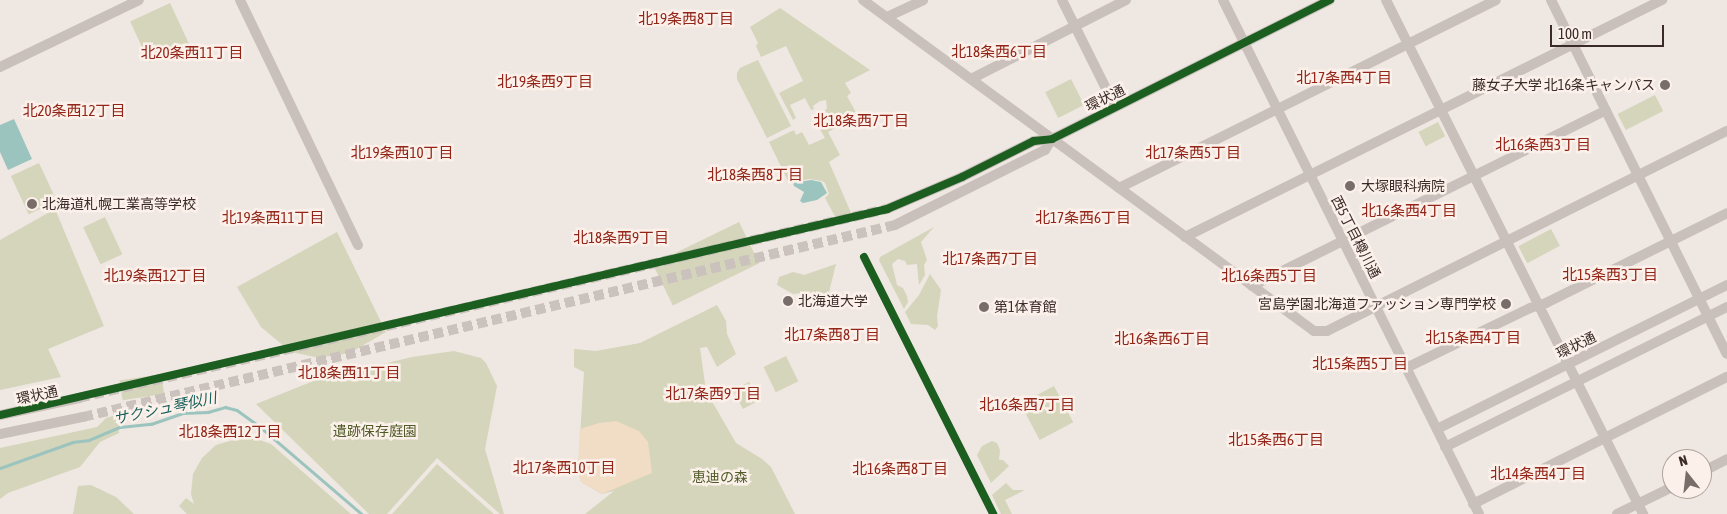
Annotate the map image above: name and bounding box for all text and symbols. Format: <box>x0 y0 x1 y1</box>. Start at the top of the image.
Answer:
district label: 北19条西8丁目 <box>638 10 734 28</box>
scale bar <box>1552 15 1666 47</box>
text: 100 m <box>1558 25 1592 42</box>
district label: 北18条西6丁目 <box>951 43 1047 61</box>
district label: 北20条西11丁目 <box>140 44 244 62</box>
district label: 北17条西4丁目 <box>1296 69 1392 87</box>
district label: 北19条西9丁目 <box>497 73 593 91</box>
place label: 藤女子大学 北16条キャンパス <box>1472 77 1655 93</box>
marker: 藤女子大学 北16条キャンパス <box>1659 79 1671 91</box>
street label: 環状通 <box>1082 81 1128 115</box>
district label: 北20条西12丁目 <box>22 102 126 120</box>
district label: 北18条西7丁目 <box>813 112 909 130</box>
district label: 北16条西3丁目 <box>1495 136 1591 154</box>
district label: 北19条西10丁目 <box>350 144 454 162</box>
district label: 北17条西5丁目 <box>1145 144 1241 162</box>
district label: 北18条西8丁目 <box>707 166 803 184</box>
place label: 大塚眼科病院 <box>1361 178 1445 194</box>
marker: 大塚眼科病院 <box>1343 179 1357 193</box>
street label: 西5丁目樽川通 <box>1328 193 1384 281</box>
place label: 北海道札幌工業高等学校 <box>42 196 196 212</box>
marker: 北海道札幌工業高等学校 <box>26 198 38 210</box>
district label: 北16条西4丁目 <box>1361 202 1457 220</box>
district label: 北19条西11丁目 <box>221 209 325 227</box>
district label: 北17条西6丁目 <box>1035 209 1131 227</box>
district label: 北18条西9丁目 <box>573 229 669 247</box>
district label: 北17条西7丁目 <box>942 250 1038 268</box>
district label: 北15条西3丁目 <box>1562 266 1658 284</box>
district label: 北19条西12丁目 <box>103 267 207 285</box>
district label: 北16条西5丁目 <box>1221 267 1317 285</box>
place label: 北海道大学 <box>798 293 868 309</box>
marker: 北海道大学 <box>782 295 794 307</box>
place label: 宮島学園北海道ファッション専門学校 <box>1258 296 1496 312</box>
marker: 宮島学園北海道ファッション専門学校 <box>1500 298 1512 310</box>
place label: 第1体育館 <box>994 299 1057 315</box>
marker: 第1体育館 <box>978 301 990 313</box>
district label: 北17条西8丁目 <box>784 326 880 344</box>
street label: 環状通 <box>1553 328 1599 362</box>
district label: 北15条西4丁目 <box>1425 329 1521 347</box>
district label: 北16条西6丁目 <box>1114 330 1210 348</box>
district label: 北15条西5丁目 <box>1312 355 1408 373</box>
district label: 北18条西11丁目 <box>297 364 401 382</box>
street label: 環状通 <box>15 382 59 408</box>
district label: 北17条西9丁目 <box>665 385 761 403</box>
water label: サクシュ琴似川 <box>112 388 218 428</box>
district label: 北16条西7丁目 <box>979 396 1075 414</box>
district label: 北18条西12丁目 <box>178 423 282 441</box>
park label: 遺跡保存庭園 <box>333 423 417 439</box>
district label: 北15条西6丁目 <box>1228 431 1324 449</box>
north arrow <box>1662 449 1712 499</box>
text: N <box>1677 452 1689 469</box>
district label: 北17条西10丁目 <box>512 459 616 477</box>
district label: 北16条西8丁目 <box>852 460 948 478</box>
district label: 北14条西4丁目 <box>1490 465 1586 483</box>
park label: 恵迪の森 <box>692 469 748 485</box>

